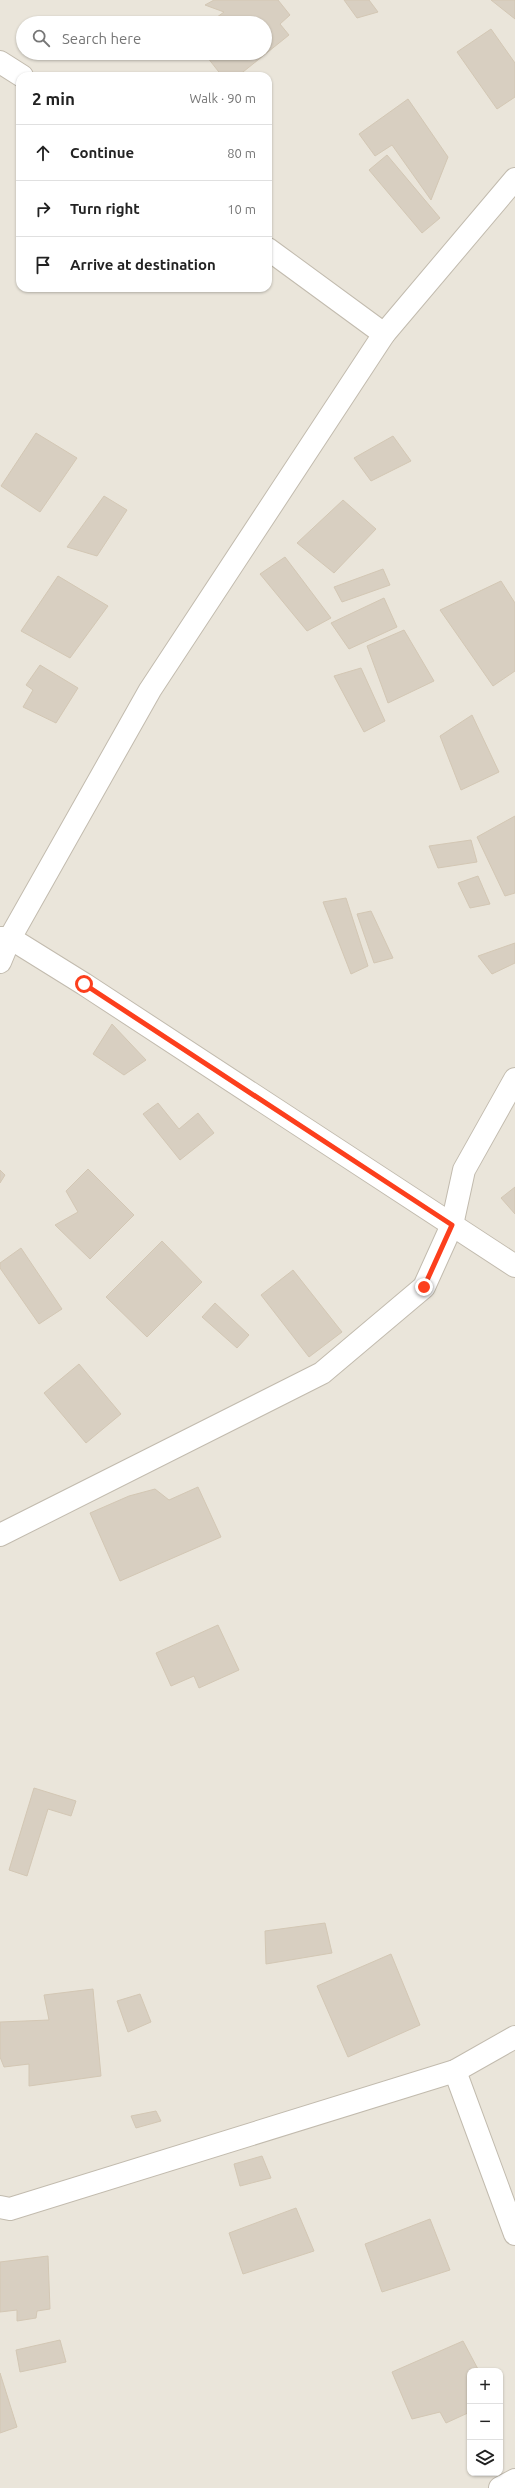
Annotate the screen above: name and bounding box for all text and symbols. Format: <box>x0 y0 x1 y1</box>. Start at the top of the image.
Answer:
search box <box>16 16 272 60</box>
icon: search <box>30 27 52 49</box>
text: Search here <box>62 30 141 47</box>
text: 2 min <box>32 89 75 108</box>
text: Walk · 90 m <box>190 91 256 105</box>
icon: ahead <box>32 142 54 164</box>
text: Continue <box>70 144 134 161</box>
text: 80 m <box>227 146 256 160</box>
icon: right <box>32 198 54 220</box>
text: Turn right <box>70 200 140 217</box>
text: 10 m <box>227 202 256 216</box>
icon: arrive <box>32 254 54 276</box>
text: Arrive at destination <box>70 256 216 273</box>
route start <box>75 975 93 993</box>
route end <box>415 1278 433 1296</box>
map controls <box>467 2368 503 2476</box>
button: + <box>467 2368 503 2404</box>
button: − <box>467 2404 503 2440</box>
button: layers <box>467 2440 503 2476</box>

